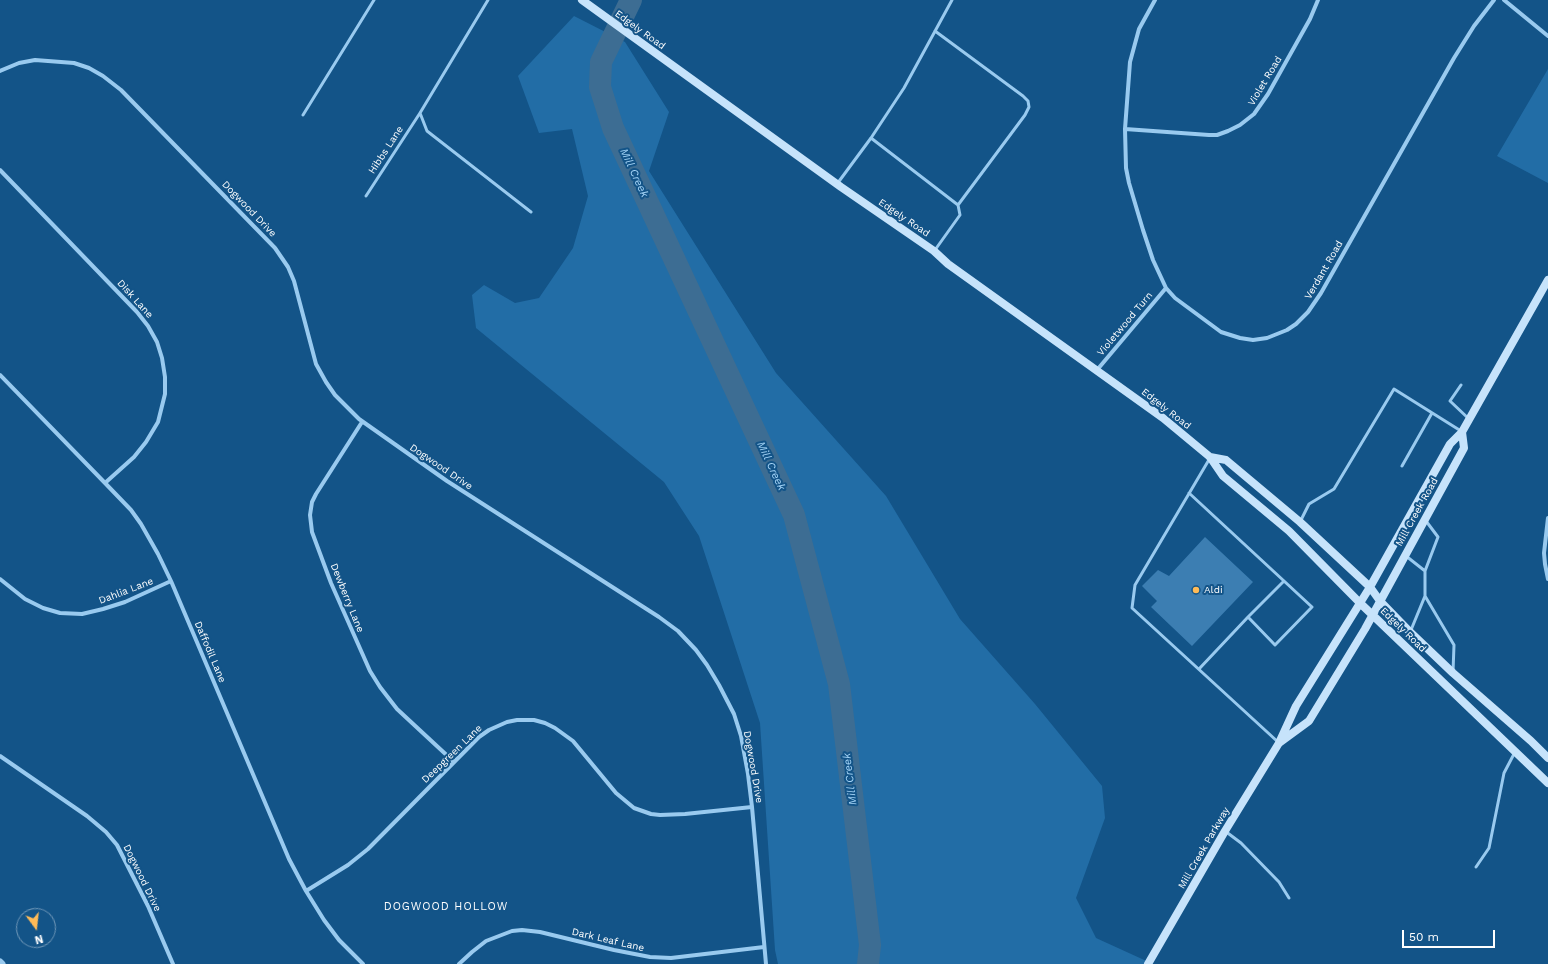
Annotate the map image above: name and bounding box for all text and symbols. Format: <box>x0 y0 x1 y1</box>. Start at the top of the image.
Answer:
street label: Edgely Road <box>612 8 668 52</box>
street label: Violet Road <box>1245 54 1285 108</box>
street label: Hibbs Lane <box>366 124 406 176</box>
water label: Mill Creek <box>617 146 651 200</box>
street label: Dogwood Drive <box>219 179 279 239</box>
street label: Edgely Road <box>876 196 932 240</box>
street label: Verdant Road <box>1302 239 1346 301</box>
street label: Disk Lane <box>115 277 155 321</box>
street label: Violetwood Turn <box>1095 290 1155 358</box>
street label: Edgely Road <box>1139 386 1193 432</box>
water label: Mill Creek <box>754 439 788 493</box>
street label: Dogwood Drive <box>407 442 475 492</box>
street label: Mill Creek Road <box>1393 476 1441 548</box>
street label: Dewberry Lane <box>328 562 366 634</box>
street label: Dahlia Lane <box>97 575 155 607</box>
place label: Aldi <box>1204 584 1223 596</box>
marker: Aldi <box>1191 585 1201 595</box>
street label: Edgely Road <box>1377 605 1429 655</box>
street label: Daffodil Lane <box>192 619 228 685</box>
street label: Deepgreen Lane <box>419 722 485 786</box>
street label: Dogwood Drive <box>741 730 765 804</box>
water label: Mill Creek <box>840 752 860 806</box>
street label: Mill Creek Parkway <box>1176 805 1232 891</box>
street label: Dogwood Drive <box>121 842 163 914</box>
district label: DOGWOOD HOLLOW <box>384 900 508 914</box>
north arrow <box>16 908 56 948</box>
scale bar <box>1404 922 1497 948</box>
street label: Dark Leaf Lane <box>571 926 645 954</box>
text: 50 m <box>1409 930 1439 944</box>
text: N <box>33 932 45 946</box>

